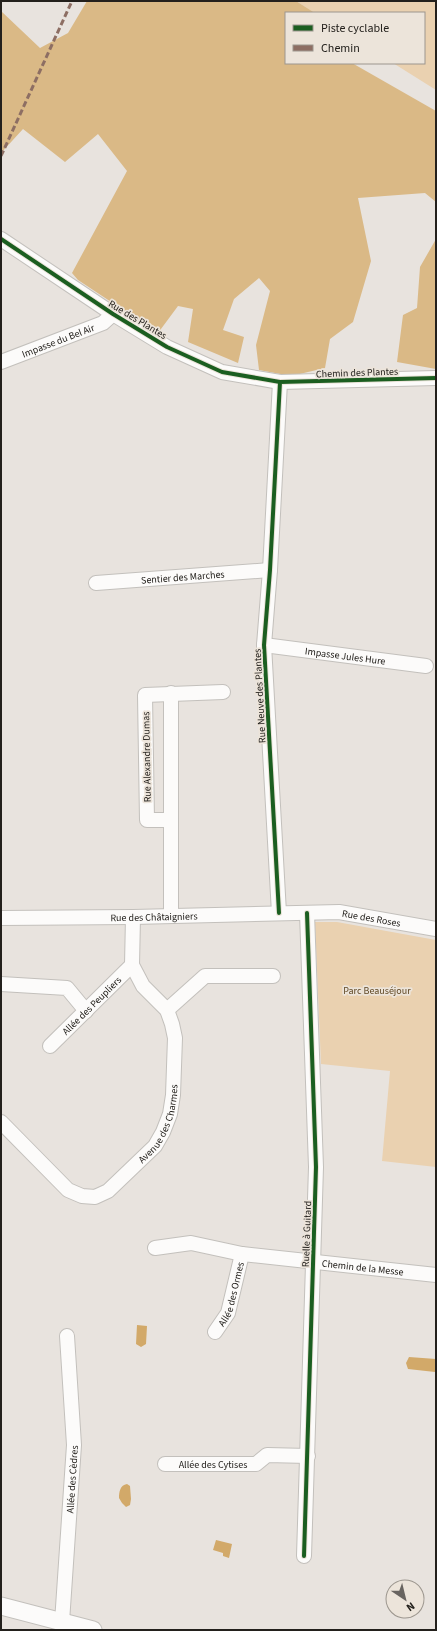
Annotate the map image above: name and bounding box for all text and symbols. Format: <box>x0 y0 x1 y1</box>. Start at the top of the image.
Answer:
legend <box>285 12 425 64</box>
text: Piste cyclable <box>321 20 389 37</box>
text: Chemin <box>321 40 360 57</box>
street label: Rue des Plantes <box>106 297 169 343</box>
street label: Impasse du Bel Air <box>20 321 97 361</box>
street label: Chemin des Plantes <box>316 365 398 381</box>
street label: Sentier des Marches <box>141 567 225 588</box>
street label: Impasse Jules Hure <box>304 644 386 669</box>
street label: Rue Neuve des Plantes <box>251 648 269 743</box>
street label: Rue Alexandre Dumas <box>139 711 155 803</box>
street label: Rue des Roses <box>341 907 402 931</box>
street label: Rue des Châtaigniers <box>110 909 198 925</box>
street label: Allée des Peupliers <box>59 973 125 1038</box>
park label: Parc Beauséjour <box>343 984 411 998</box>
street label: Avenue des Charmes <box>135 1084 181 1167</box>
street label: Ruelle à Guitard <box>299 1201 315 1267</box>
street label: Chemin de la Messe <box>321 1257 404 1279</box>
street label: Allée des Ormes <box>215 1261 248 1329</box>
street label: Allée des Cèdres <box>63 1445 82 1514</box>
street label: Allée des Cytises <box>179 1458 247 1472</box>
north arrow <box>385 1579 425 1619</box>
text: N <box>403 1599 418 1615</box>

